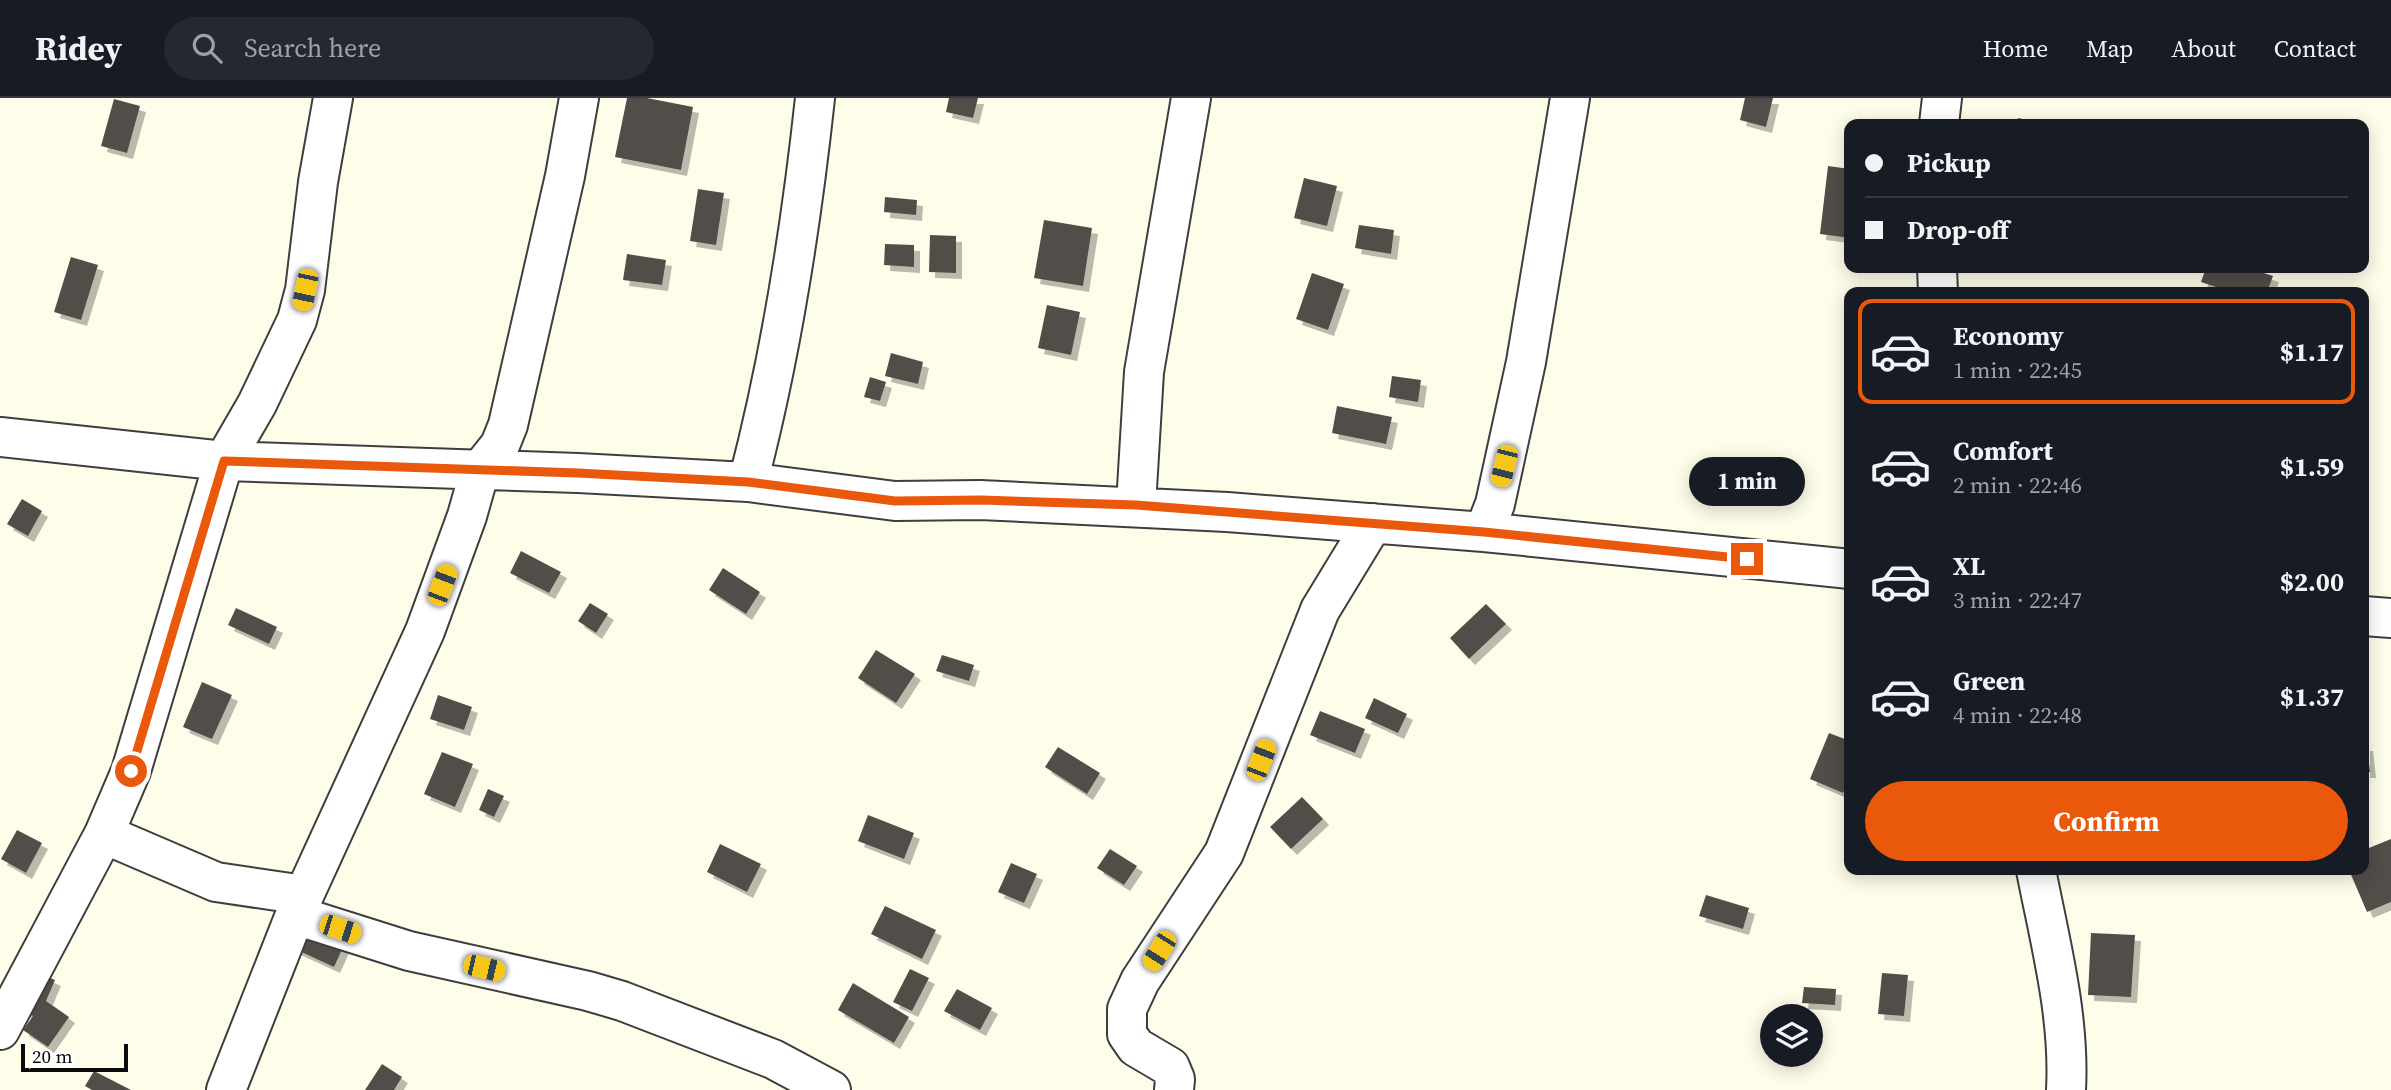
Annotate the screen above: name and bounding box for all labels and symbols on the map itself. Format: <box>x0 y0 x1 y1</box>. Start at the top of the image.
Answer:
car <box>291 267 320 313</box>
car <box>1489 443 1520 489</box>
callout: 1 min <box>1689 458 1805 506</box>
route end <box>1731 543 1763 575</box>
car <box>425 562 460 608</box>
car <box>1244 737 1279 783</box>
route start <box>115 755 147 787</box>
car <box>317 913 364 945</box>
car <box>1139 928 1180 974</box>
car <box>462 953 507 983</box>
scale bar <box>21 1041 128 1073</box>

